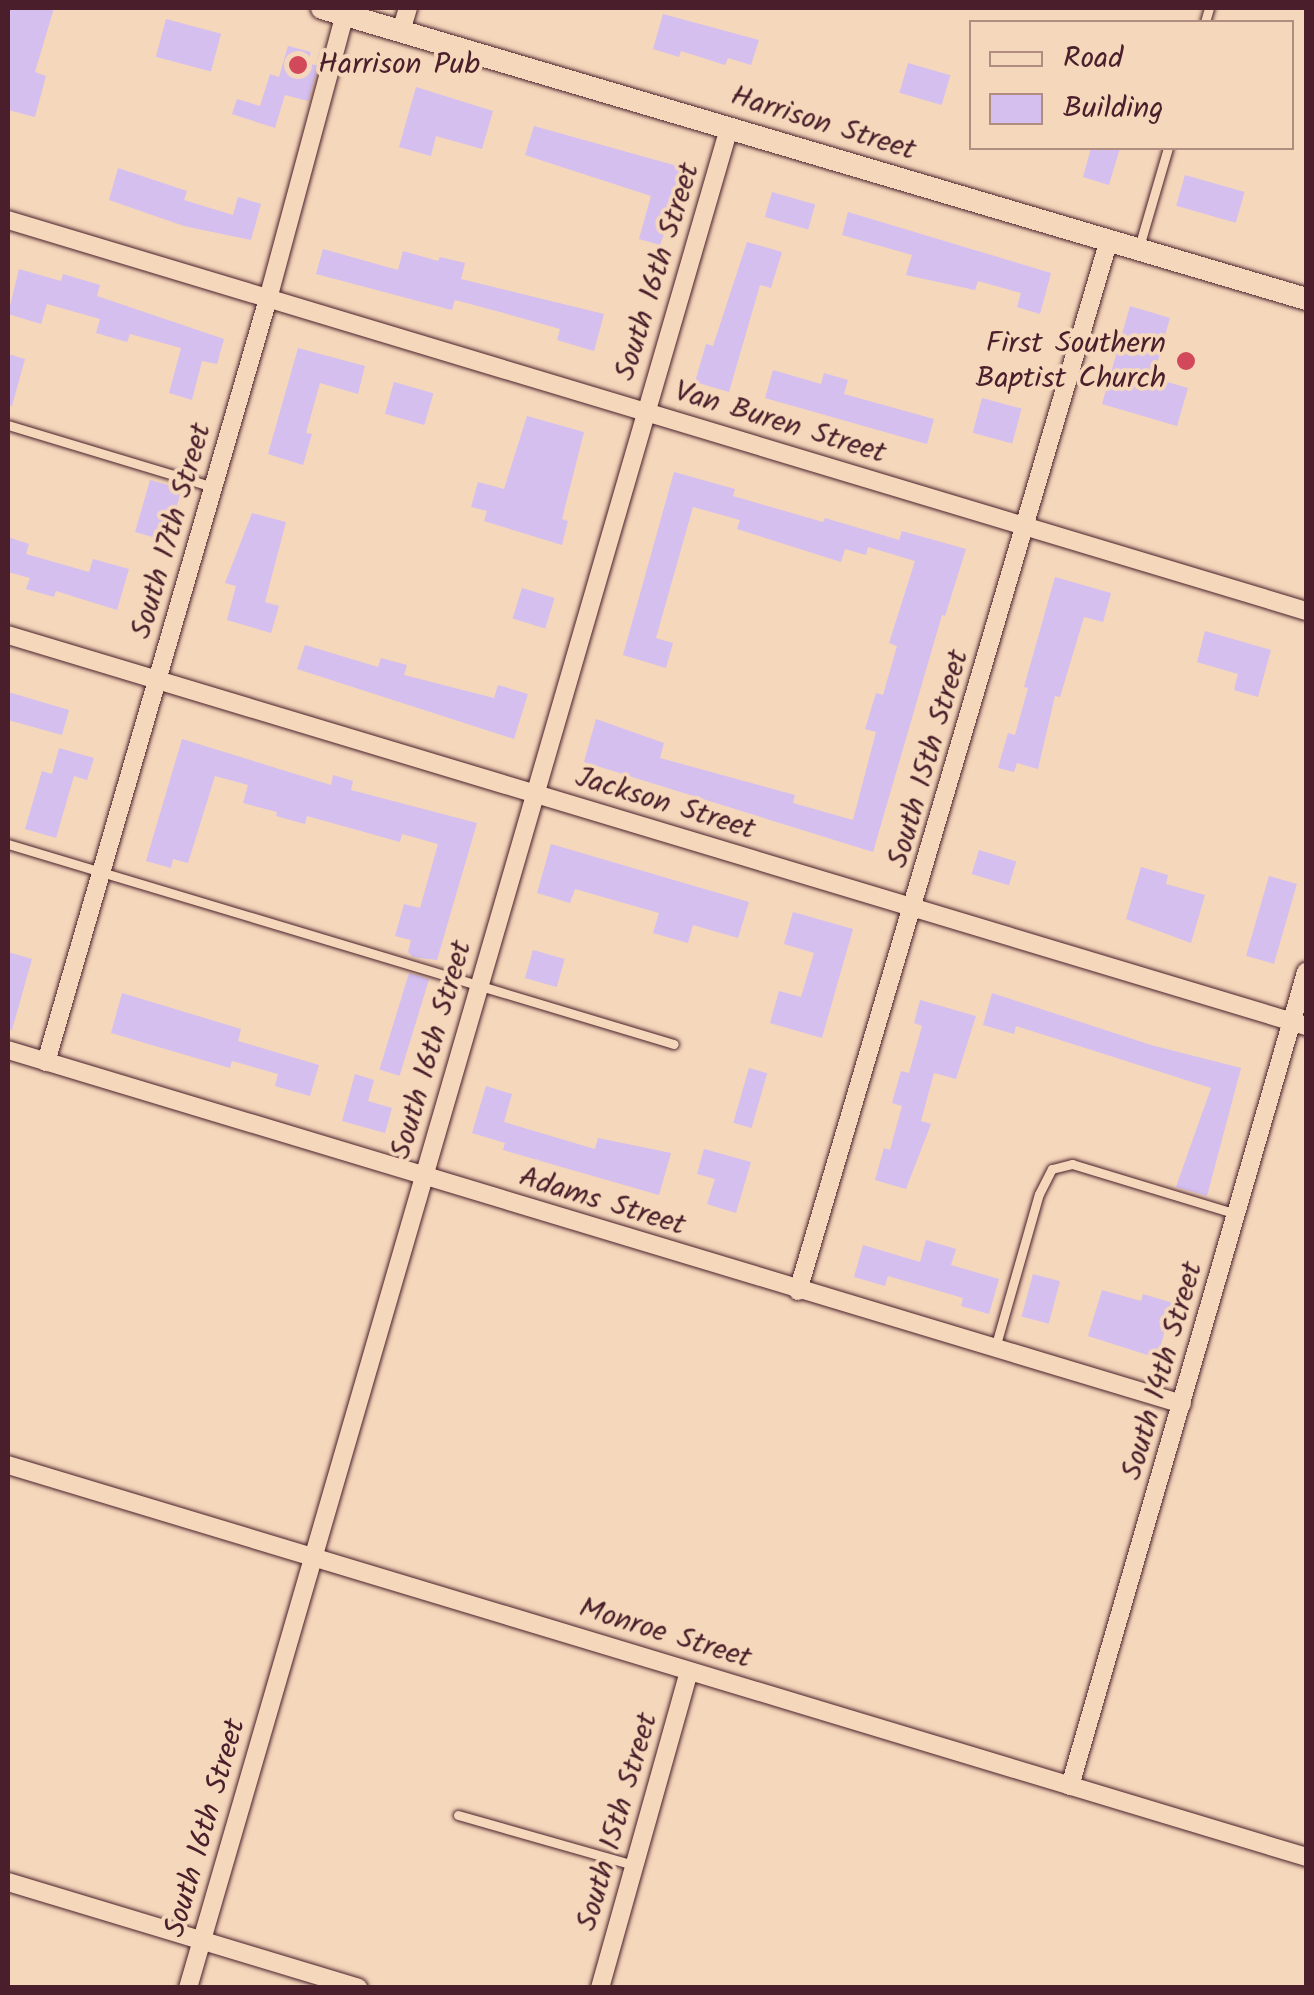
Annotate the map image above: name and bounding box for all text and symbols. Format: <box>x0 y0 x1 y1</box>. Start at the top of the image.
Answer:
legend <box>969 20 1294 150</box>
text: Road <box>1063 35 1123 83</box>
place label: Harrison Pub <box>318 47 480 83</box>
marker: Harrison Pub <box>287 54 309 76</box>
street label: Harrison Street <box>726 79 920 169</box>
text: Building <box>1063 85 1163 133</box>
street label: South 16th Street <box>608 159 708 385</box>
place label: First Southern Baptist Church <box>975 326 1166 396</box>
marker: First Southern Baptist Church <box>1175 350 1197 372</box>
street label: Van Buren Street <box>670 374 890 472</box>
street label: South 17th Street <box>124 419 220 643</box>
street label: South 15th Street <box>881 646 977 872</box>
street label: Jackson Street <box>571 760 759 848</box>
street label: South 16th Street <box>384 937 480 1163</box>
street label: Adams Street <box>514 1160 690 1244</box>
street label: South 14th Street <box>1115 1258 1211 1484</box>
street label: Monroe Street <box>574 1591 756 1677</box>
street label: South 15th Street <box>570 1709 666 1935</box>
street label: South 16th Street <box>158 1715 254 1941</box>

